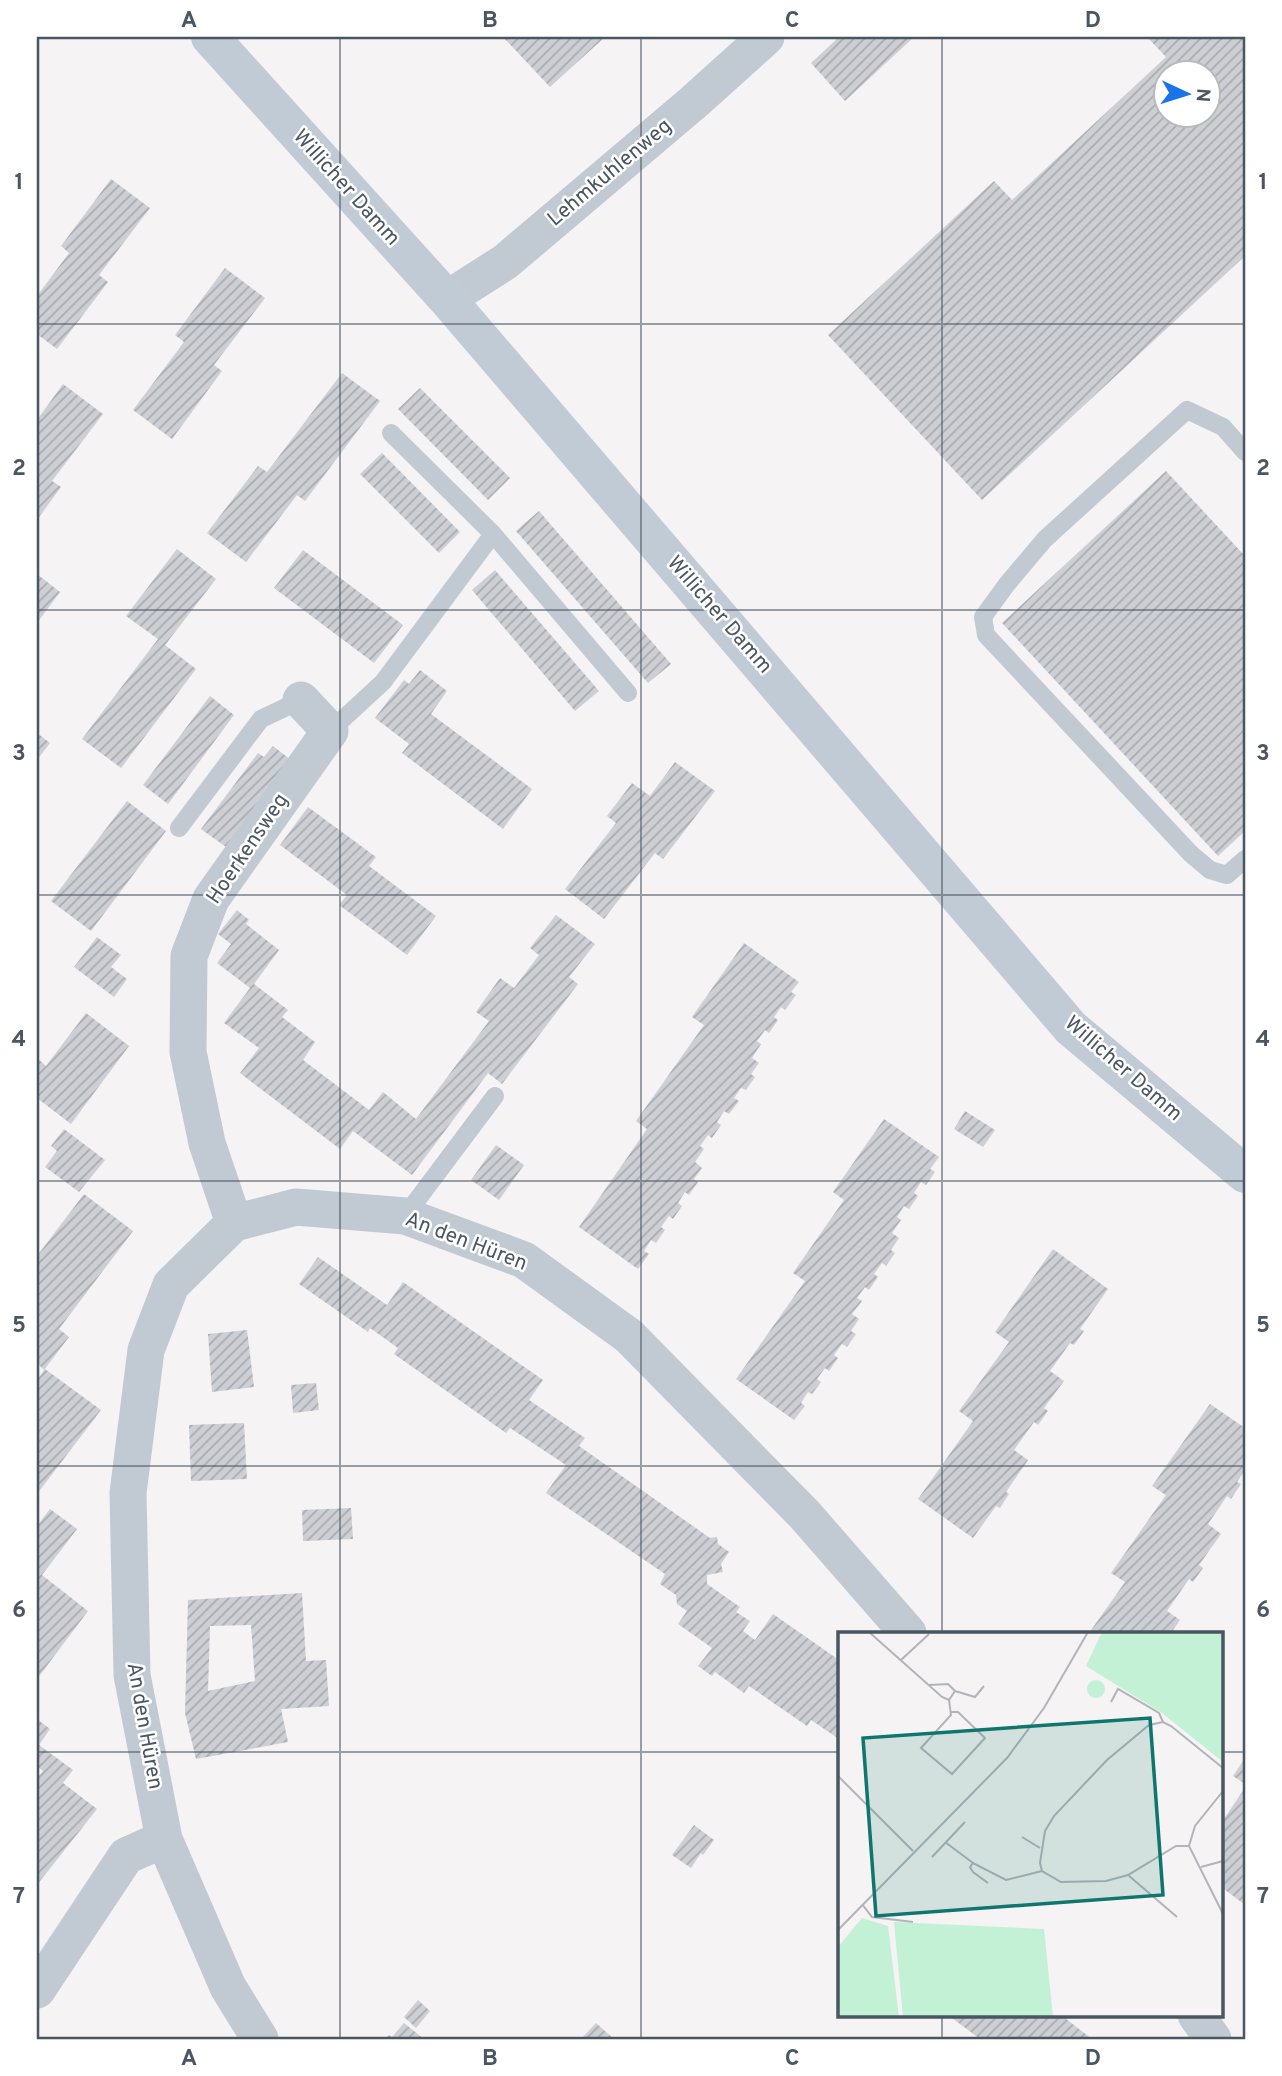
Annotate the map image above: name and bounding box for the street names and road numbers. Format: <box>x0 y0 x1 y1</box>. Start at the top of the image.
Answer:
street label: Lehmkuhlenweg <box>542 113 678 233</box>
street label: Willicher Damm <box>287 124 405 252</box>
street label: Willicher Damm <box>660 550 778 680</box>
street label: Hoerkensweg <box>201 788 295 910</box>
street label: Willicher Damm <box>1058 1010 1188 1128</box>
street label: An den Hüren <box>401 1206 531 1278</box>
street label: An den Hüren <box>120 1660 168 1792</box>

